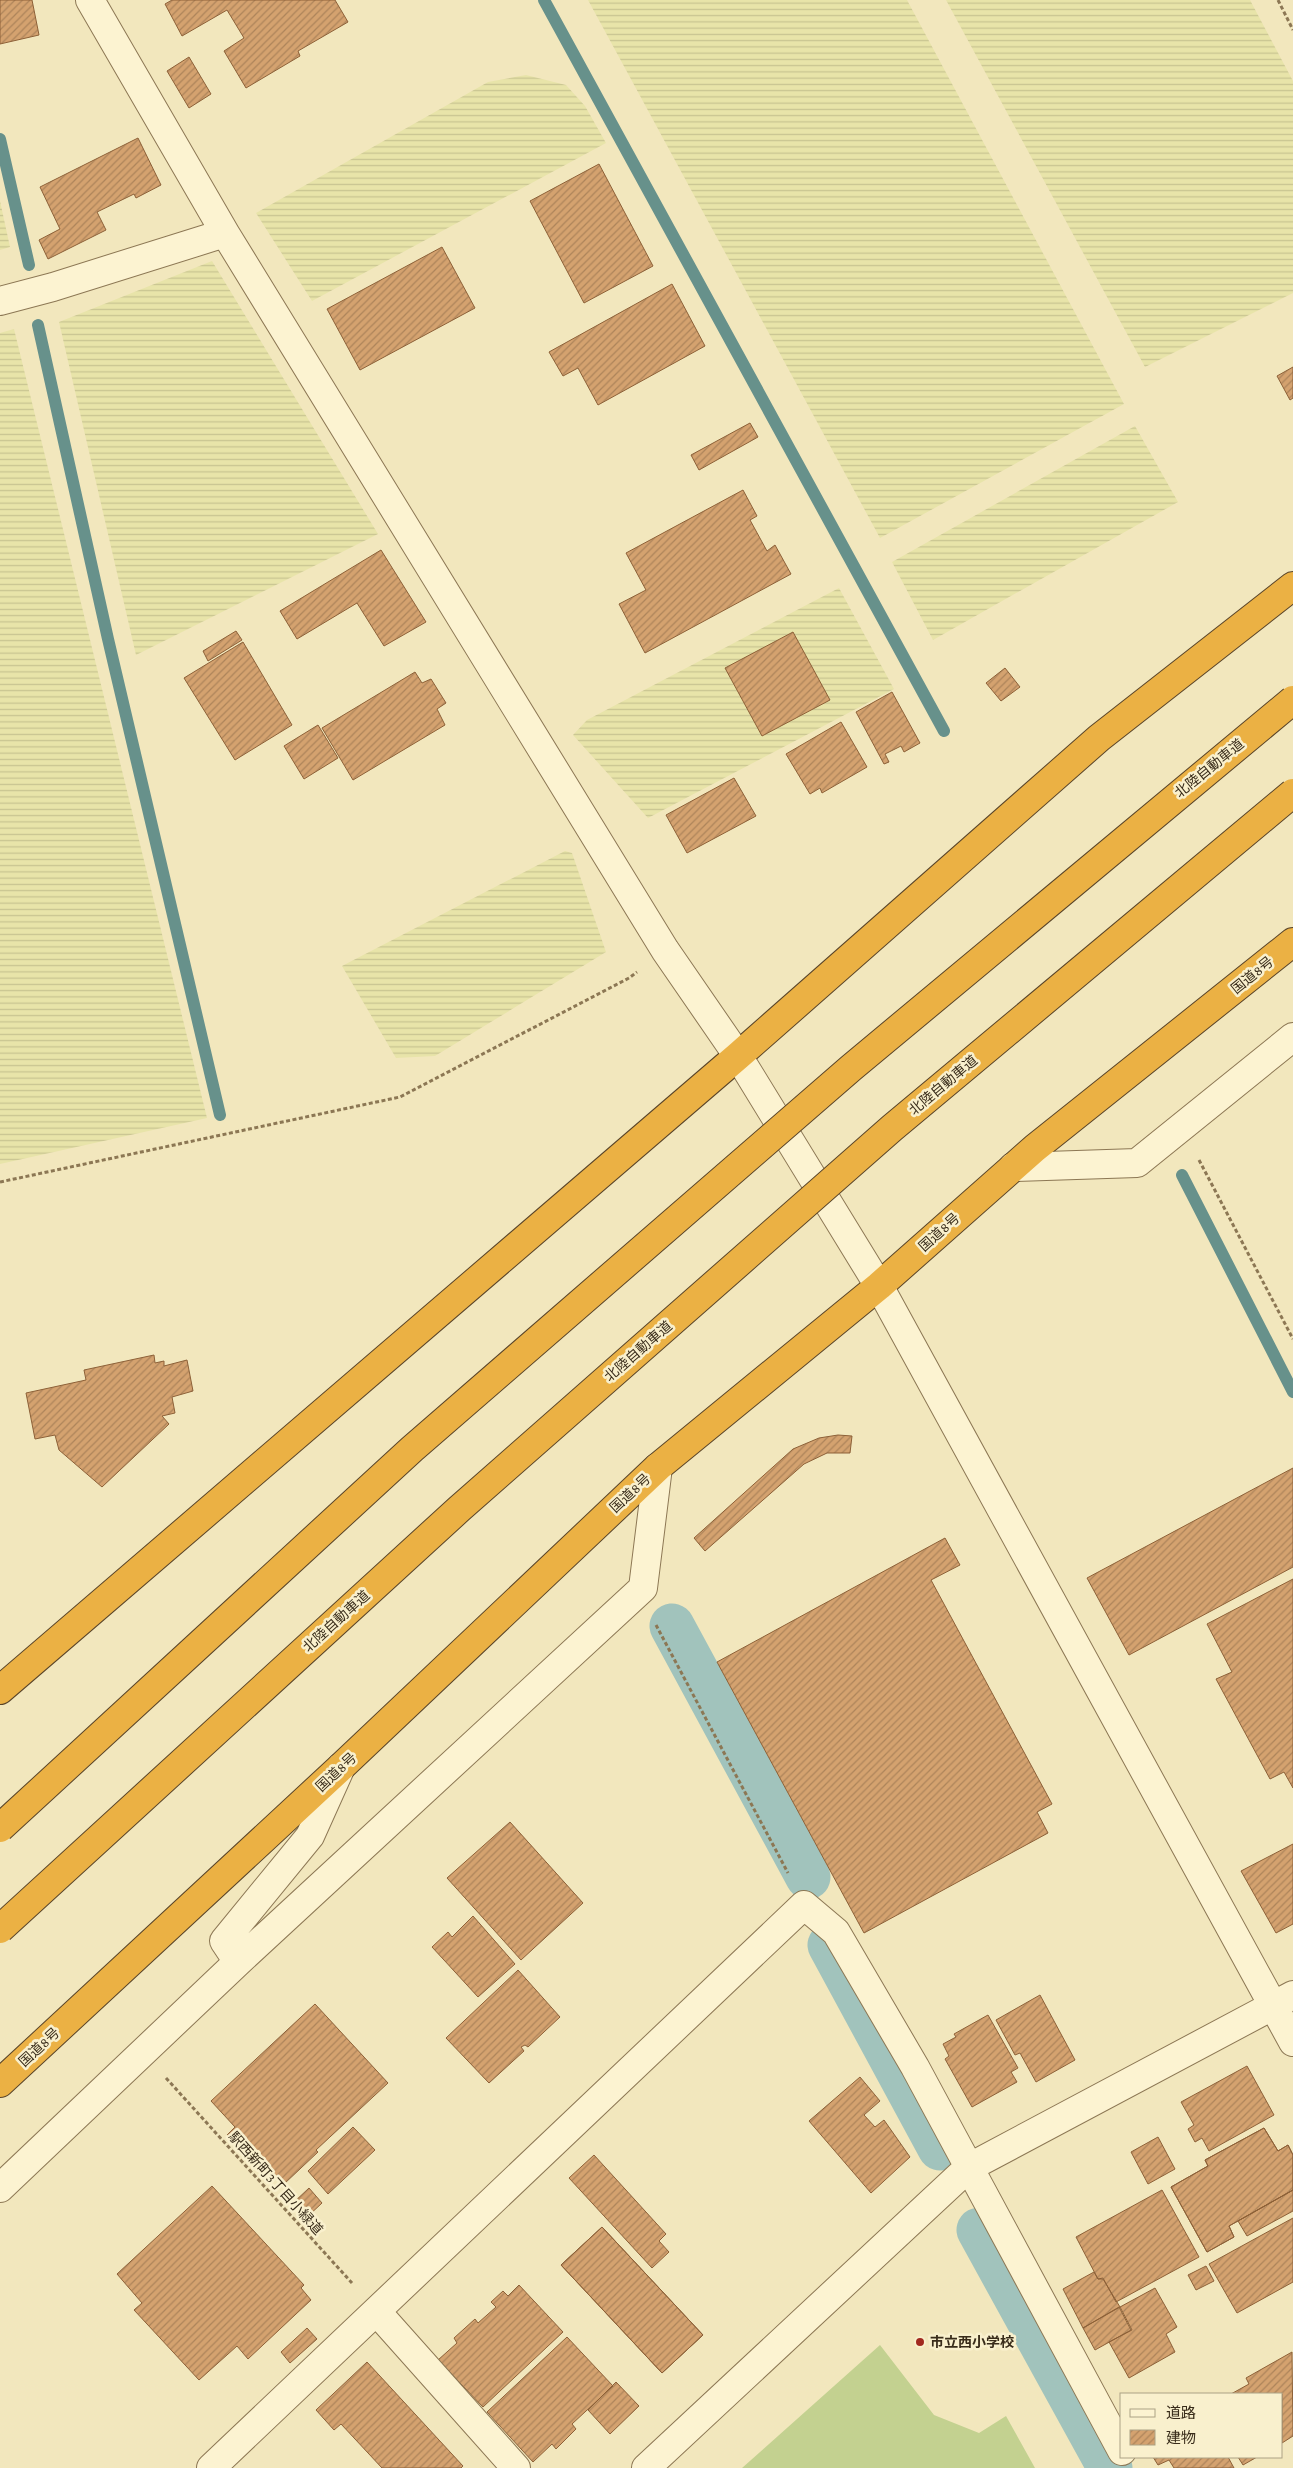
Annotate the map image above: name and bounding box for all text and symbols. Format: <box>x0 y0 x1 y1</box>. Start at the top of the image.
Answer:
street label: 北陸自動車道 <box>1171 735 1247 801</box>
street label: 国道8号 <box>1228 953 1276 997</box>
street label: 北陸自動車道 <box>906 1052 980 1118</box>
street label: 国道8号 <box>915 1209 963 1255</box>
street label: 北陸自動車道 <box>601 1317 675 1385</box>
street label: 国道8号 <box>606 1470 654 1516</box>
street label: 北陸自動車道 <box>299 1587 373 1655</box>
street label: 国道8号 <box>312 1749 360 1795</box>
street label: 国道8号 <box>15 2024 63 2070</box>
street label: 駅西新町3丁目小緑道 <box>226 2128 326 2238</box>
place label: 市立西小学校 <box>930 2334 1014 2350</box>
marker: 市立西小学校 <box>914 2336 926 2348</box>
legend <box>1120 2393 1283 2458</box>
text: 道路 <box>1166 2405 1196 2421</box>
text: 建物 <box>1166 2430 1196 2446</box>

